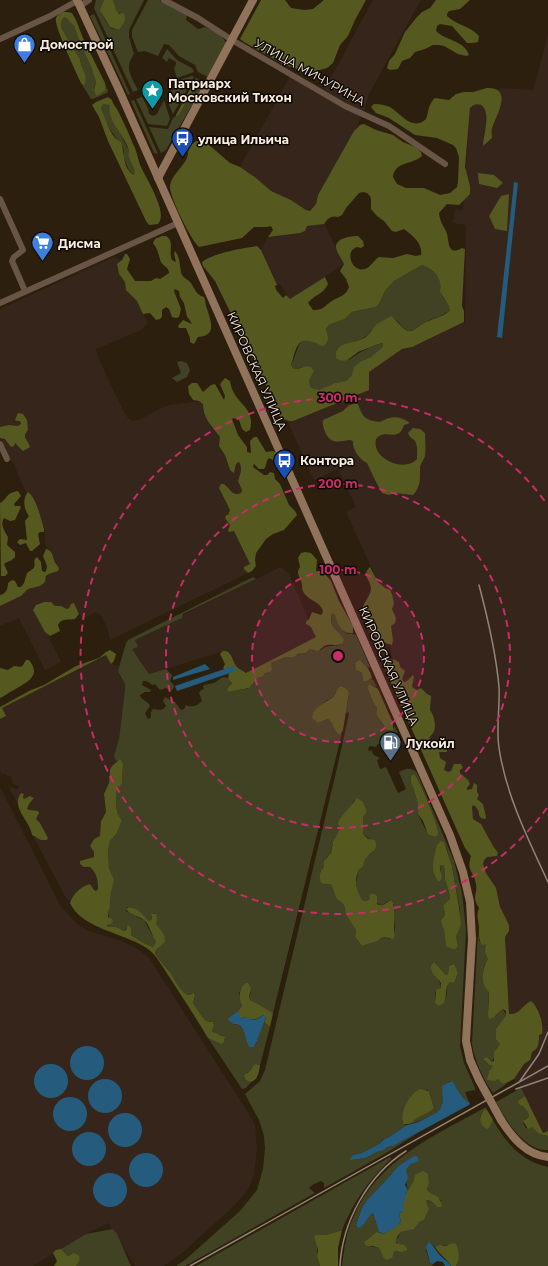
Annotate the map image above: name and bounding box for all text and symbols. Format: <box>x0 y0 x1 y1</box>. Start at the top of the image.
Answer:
shop icon: Домострой <box>11 31 37 64</box>
street label: УЛИЦА МИЧУРИНА <box>252 35 368 109</box>
place label: Домострой <box>40 37 114 52</box>
place label: Патриарх Московский Тихон <box>168 76 292 105</box>
place icon: Патриарх Московский Тихон <box>140 77 166 110</box>
bus stop icon: улица Ильича <box>169 126 195 159</box>
place label: улица Ильича <box>197 132 289 147</box>
supermarket icon: Дисма <box>29 230 55 263</box>
place label: Дисма <box>58 236 101 251</box>
street label: КИРОВСКАЯ УЛИЦА <box>224 309 290 433</box>
text: 300 m <box>317 390 358 405</box>
bus stop icon: Контора <box>271 447 297 480</box>
place label: Контора <box>300 453 354 468</box>
text: 200 m <box>318 476 358 491</box>
text: 100 m <box>320 562 356 577</box>
street label: КИРОВСКАЯ УЛИЦА <box>356 604 422 728</box>
centre of rings <box>331 649 345 663</box>
fuel station icon: Лукойл <box>378 730 404 763</box>
place label: Лукойл <box>406 736 455 751</box>

